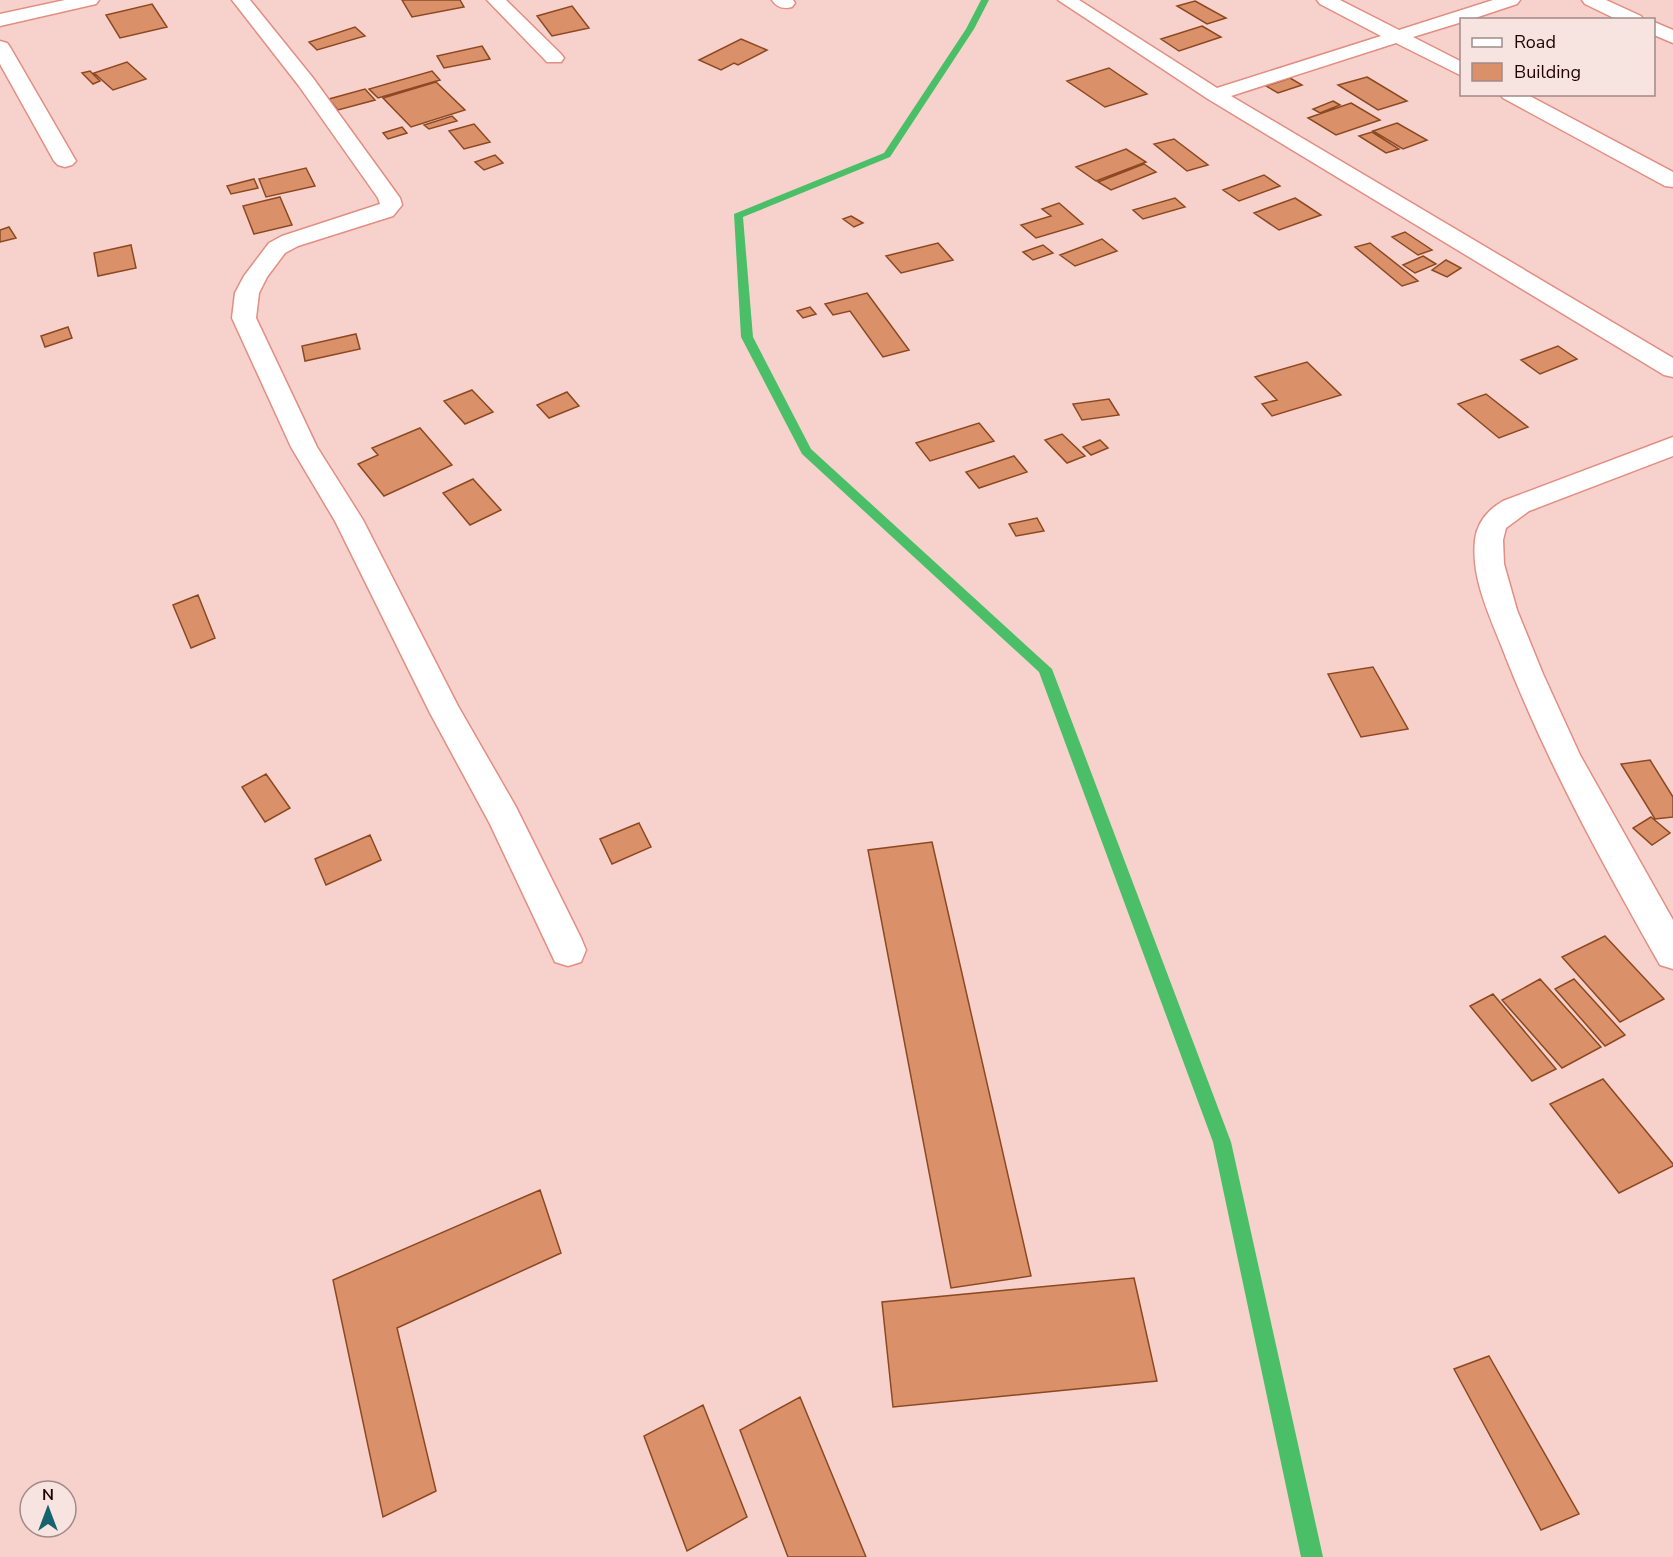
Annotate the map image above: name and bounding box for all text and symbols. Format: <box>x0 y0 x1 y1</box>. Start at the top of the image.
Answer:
legend <box>1460 18 1655 96</box>
text: Road <box>1514 30 1556 54</box>
text: Building <box>1514 60 1581 84</box>
north arrow <box>18 1479 78 1539</box>
text: N <box>42 1484 54 1506</box>

